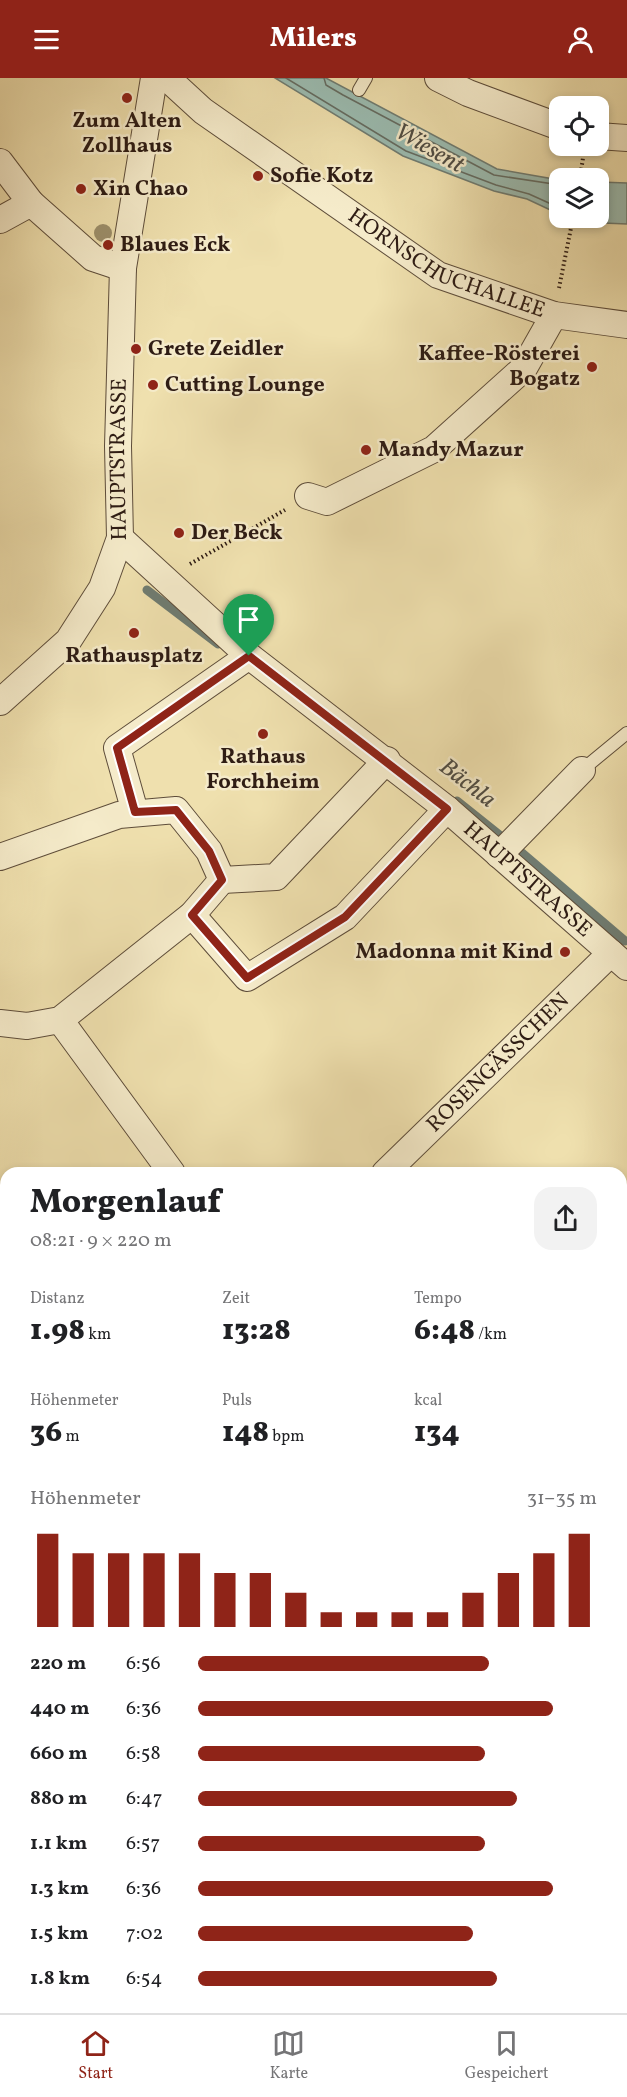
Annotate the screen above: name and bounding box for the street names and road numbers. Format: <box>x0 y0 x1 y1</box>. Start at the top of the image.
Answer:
street label: HORNSCHUCHALLEE <box>341 201 549 326</box>
street label: HAUPTSTRASSE <box>102 378 136 541</box>
street label: HAUPTSTRASSE <box>456 814 599 945</box>
street label: ROSENGÄSSCHEN <box>420 986 577 1140</box>

